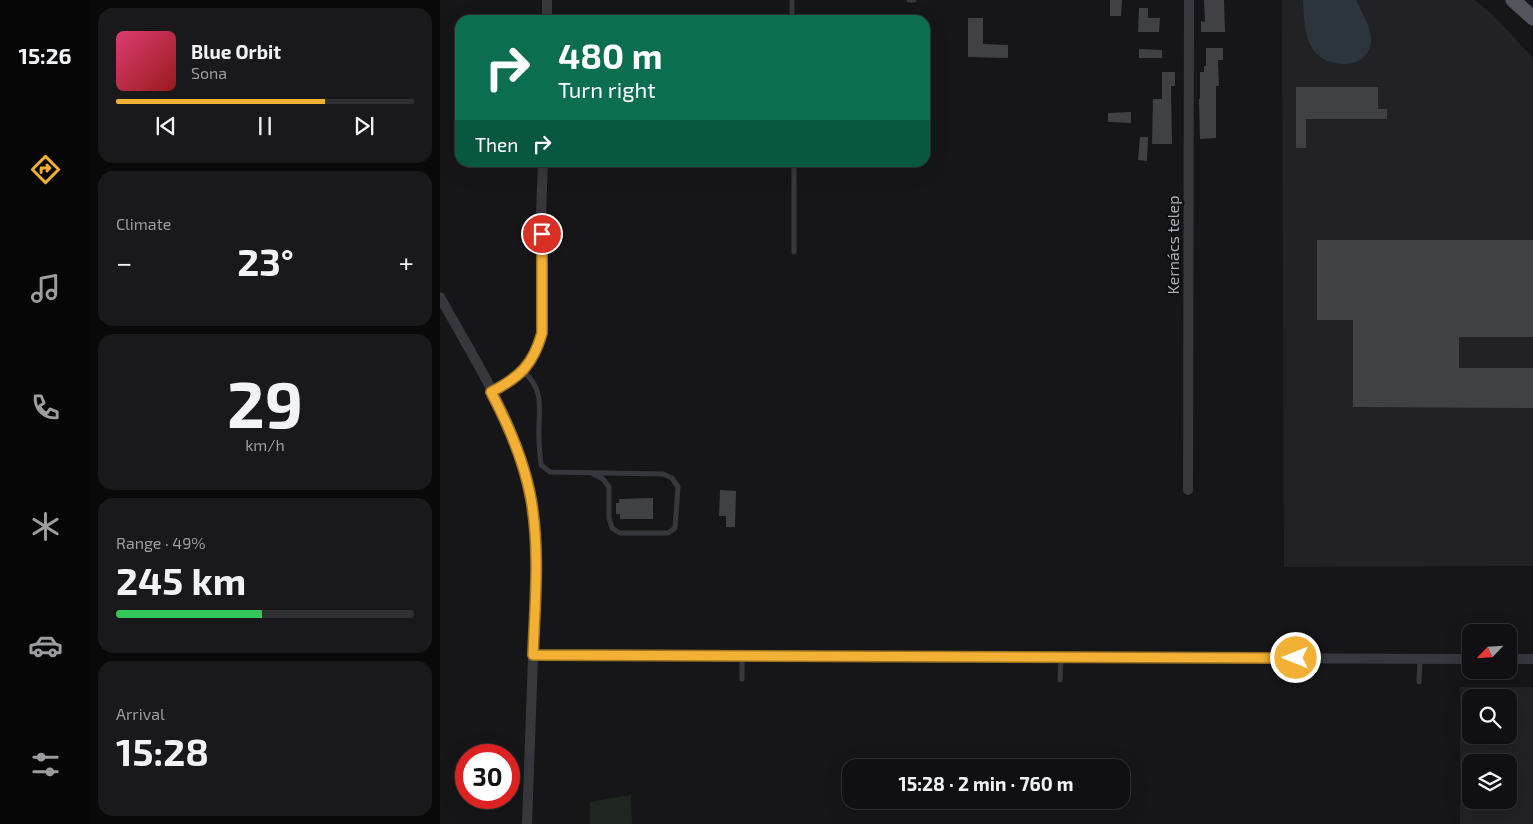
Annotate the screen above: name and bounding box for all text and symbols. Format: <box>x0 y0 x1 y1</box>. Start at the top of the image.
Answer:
text: 480 m <box>558 34 663 76</box>
icon: right <box>475 35 540 100</box>
text: Blue Orbit <box>191 40 281 63</box>
text: 15:26 <box>18 42 72 68</box>
text: Sona <box>191 63 227 82</box>
text: Turn right <box>558 76 656 102</box>
icon: previous <box>152 112 180 140</box>
icon: pause <box>251 112 279 140</box>
icon: next <box>350 112 378 140</box>
icon: right <box>528 130 556 158</box>
text: Then <box>475 133 518 156</box>
icon: directions <box>28 152 63 187</box>
street label: Kernács telep <box>1163 196 1182 294</box>
pin <box>521 213 563 255</box>
text: Climate <box>116 214 171 233</box>
icon: arrive <box>528 220 556 248</box>
text: 23° <box>237 238 294 284</box>
text: − <box>116 245 132 279</box>
text: + <box>399 245 414 279</box>
icon: music <box>28 271 63 306</box>
text: 29 <box>227 363 303 441</box>
icon: phone <box>28 390 63 425</box>
text: km/h <box>245 435 285 454</box>
icon: climate <box>28 509 63 544</box>
text: Range · 49% <box>116 533 206 552</box>
text: 245 km <box>116 557 246 603</box>
north arrow <box>1462 624 1518 679</box>
map controls <box>1462 624 1517 809</box>
icon: car <box>28 628 63 663</box>
position arrow <box>1269 631 1321 683</box>
button: search <box>1462 689 1517 744</box>
text: Arrival <box>116 704 165 723</box>
text: 15:28 <box>116 728 209 774</box>
speed limit sign: 30 <box>455 744 520 809</box>
icon: filters <box>28 747 63 782</box>
button: layers <box>1462 754 1517 809</box>
text: 15:28 · 2 min · 760 m <box>898 772 1074 795</box>

